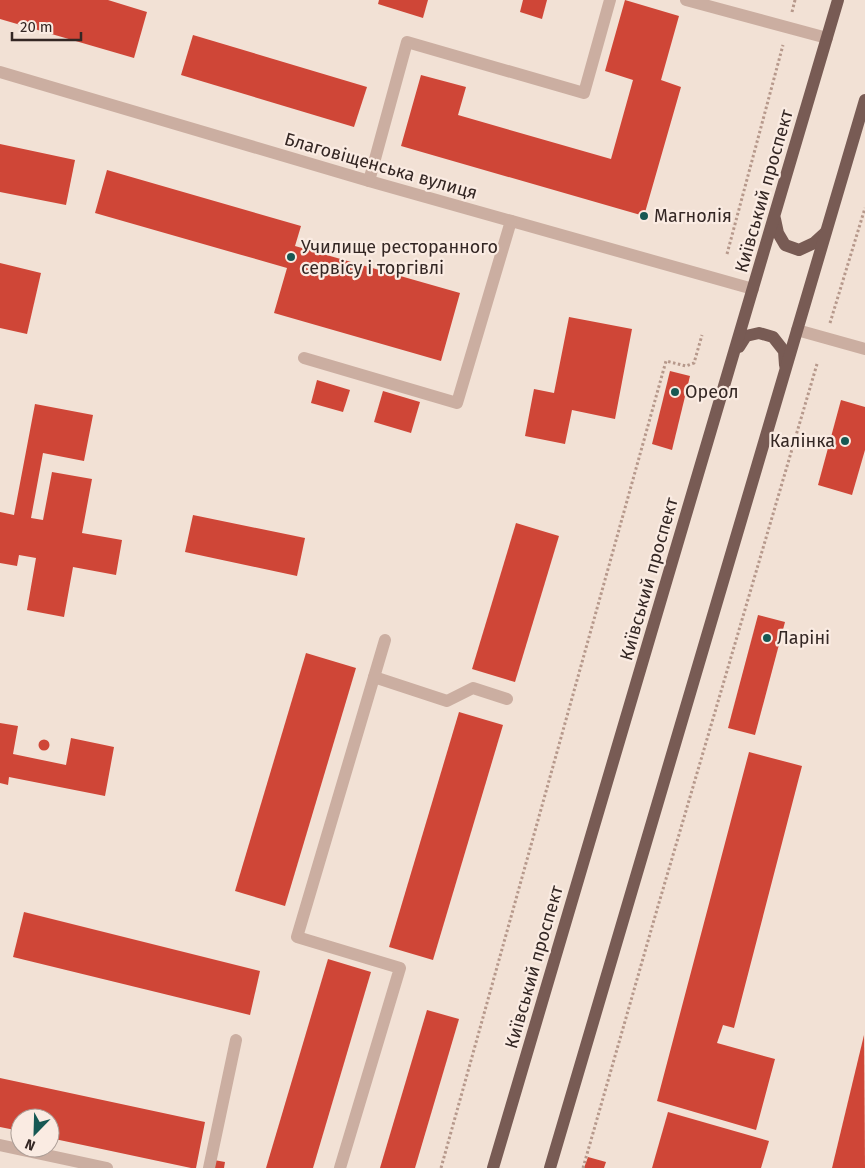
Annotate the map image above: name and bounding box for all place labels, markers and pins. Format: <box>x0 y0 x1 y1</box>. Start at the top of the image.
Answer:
place label: Магнолія <box>654 205 732 227</box>
marker: Магнолія <box>638 210 650 222</box>
place label: Училище ресторанного сервісу і торгівлі <box>301 236 498 279</box>
marker: Училище ресторанного сервісу і торгівлі <box>285 251 297 263</box>
place label: Ореол <box>685 381 739 403</box>
marker: Ореол <box>669 386 681 398</box>
place label: Калінка <box>770 430 835 452</box>
marker: Калінка <box>839 435 851 447</box>
place label: Ларіні <box>777 627 830 649</box>
marker: Ларіні <box>761 632 773 644</box>

